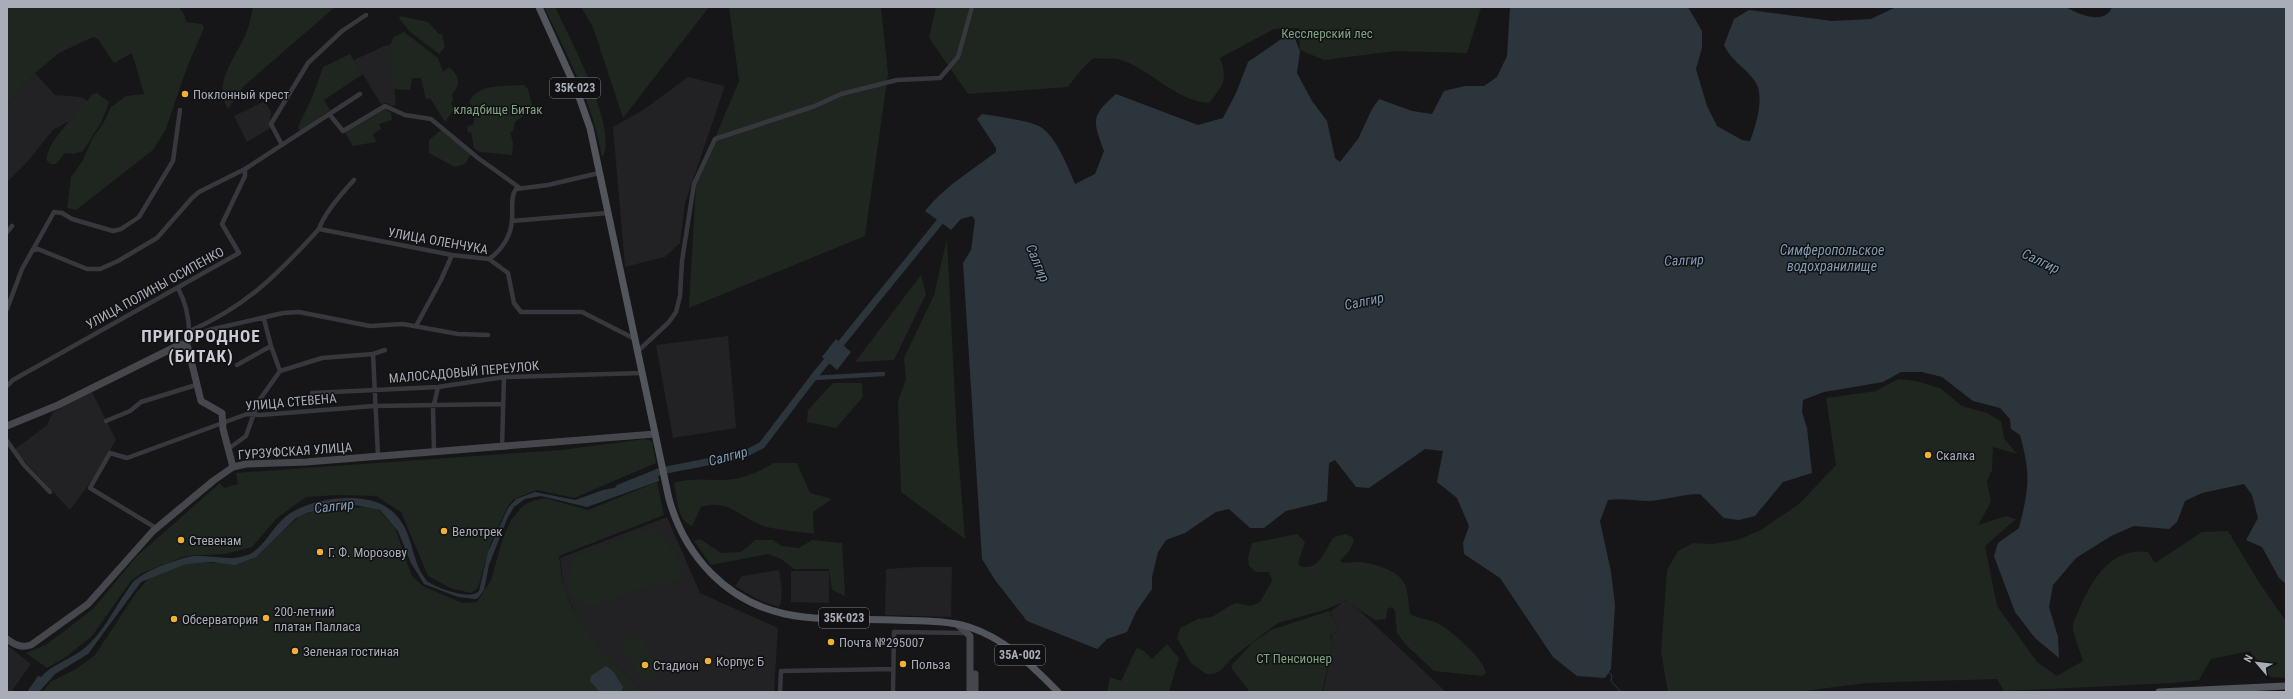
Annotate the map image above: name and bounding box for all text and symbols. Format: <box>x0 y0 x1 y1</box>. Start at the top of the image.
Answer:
park label: Кесслерский лес <box>1281 26 1373 41</box>
road number: 35К-023 <box>550 78 600 98</box>
place label: Поклонный крест <box>193 87 289 102</box>
marker: Поклонный крест <box>180 89 190 99</box>
park label: кладбище Битак <box>453 102 543 117</box>
street label: УЛИЦА ОЛЕНЧУКА <box>387 225 490 257</box>
water label: Салгир <box>1023 242 1053 285</box>
water label: Симферопольское водохранилище <box>1780 242 1884 274</box>
street label: УЛИЦА ПОЛИНЫ ОСИПЕНКО <box>84 244 227 332</box>
water label: Салгир <box>2020 245 2063 277</box>
water label: Салгир <box>1664 251 1704 269</box>
water label: Салгир <box>1343 289 1385 313</box>
district label: ПРИГОРОДНОЕ (БИТАК) <box>141 326 261 366</box>
street label: МАЛОСАДОВЫЙ ПЕРЕУЛОК <box>388 358 540 386</box>
street label: УЛИЦА СТЕВЕНА <box>245 391 338 413</box>
street label: ГУРЗУФСКАЯ УЛИЦА <box>237 439 353 462</box>
water label: Салгир <box>707 443 750 469</box>
place label: Скалка <box>1936 448 1975 463</box>
marker: Скалка <box>1923 450 1933 460</box>
water label: Салгир <box>313 496 355 516</box>
place label: Велотрек <box>452 524 503 539</box>
marker: Велотрек <box>439 526 449 536</box>
place label: Стевенам <box>189 533 241 548</box>
marker: Стевенам <box>176 535 186 545</box>
place label: Г. Ф. Морозову <box>328 545 408 560</box>
marker: Г. Ф. Морозову <box>315 547 325 557</box>
place label: 200-летний платан Палласа <box>274 604 361 634</box>
road number: 35К-023 <box>819 608 869 628</box>
place label: Обсерватория <box>182 612 258 627</box>
marker: 200-летний платан Палласа <box>261 613 271 623</box>
marker: Обсерватория <box>169 614 179 624</box>
place label: Почта №295007 <box>839 635 925 650</box>
marker: Почта №295007 <box>826 637 836 647</box>
north arrow <box>2237 643 2277 683</box>
place label: Зеленая гостиная <box>303 644 399 659</box>
road number: 35А-002 <box>995 645 1045 665</box>
marker: Зеленая гостиная <box>290 646 300 656</box>
park label: СТ Пенсионер <box>1256 651 1332 666</box>
text: N <box>2241 652 2256 665</box>
place label: Корпус Б <box>716 654 764 669</box>
marker: Корпус Б <box>703 656 713 666</box>
place label: Польза <box>911 657 950 672</box>
place label: Стадион <box>653 658 699 673</box>
marker: Польза <box>898 659 908 669</box>
marker: Стадион <box>640 660 650 670</box>

